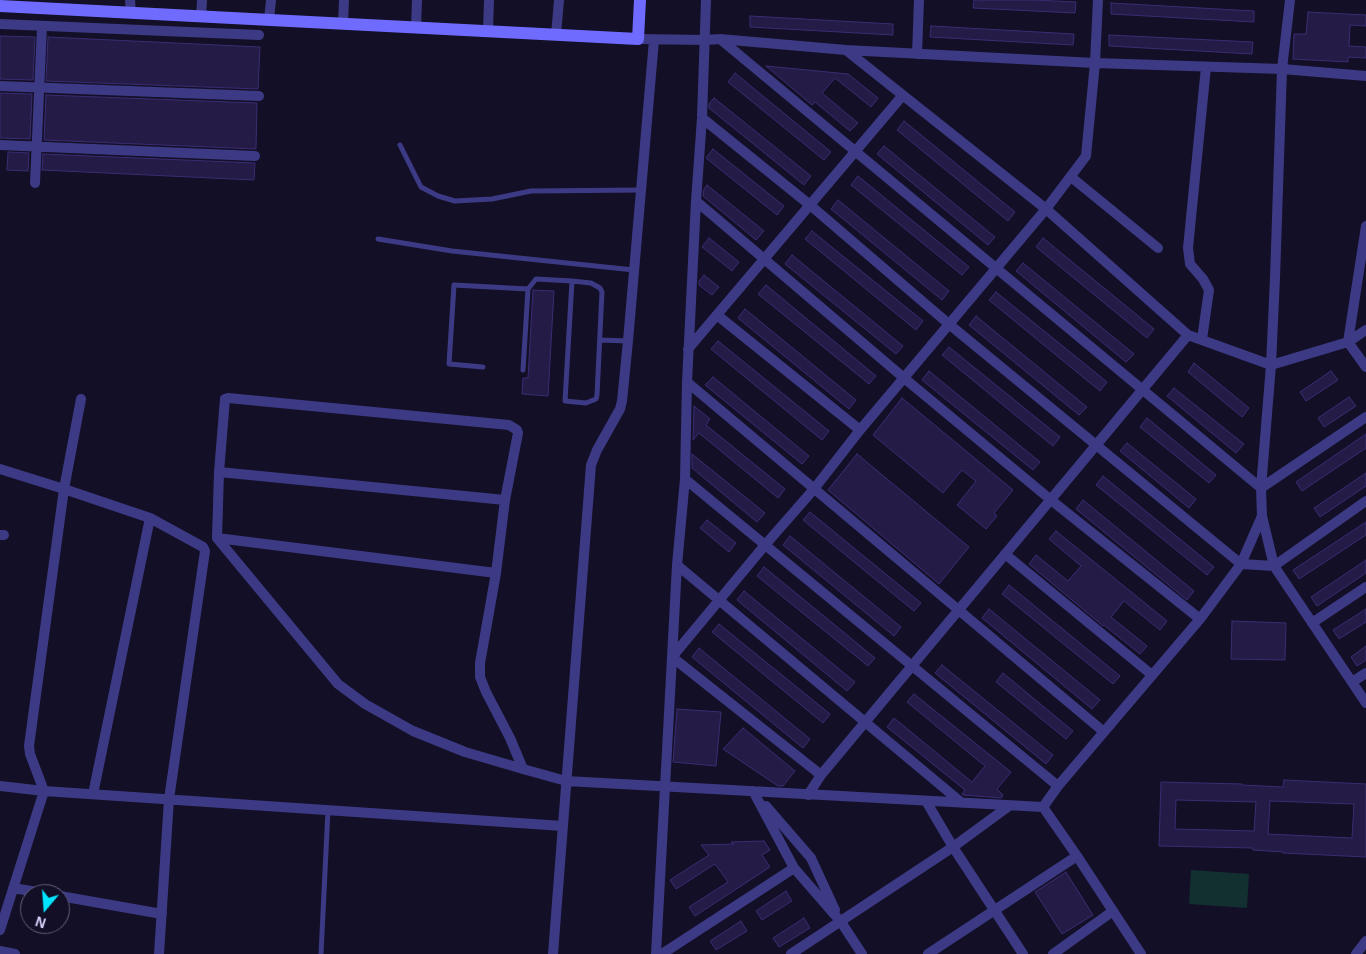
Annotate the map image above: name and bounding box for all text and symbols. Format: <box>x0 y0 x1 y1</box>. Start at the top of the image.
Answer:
north arrow <box>20 884 70 934</box>
text: N <box>33 913 48 931</box>

